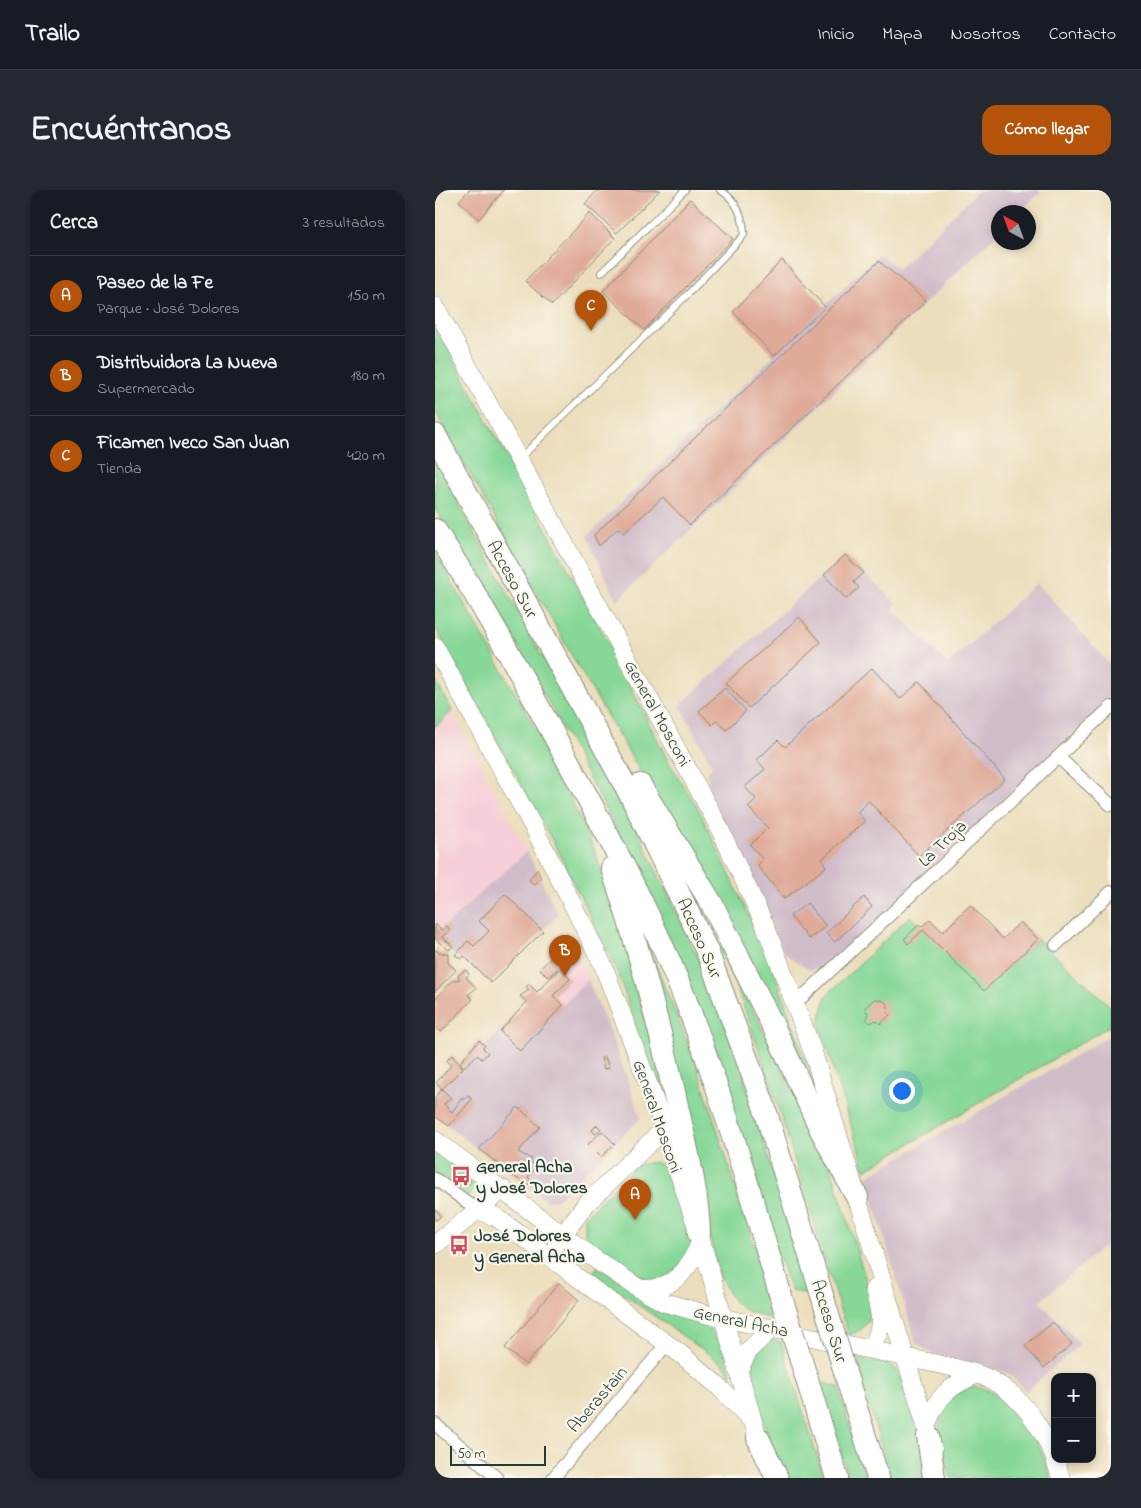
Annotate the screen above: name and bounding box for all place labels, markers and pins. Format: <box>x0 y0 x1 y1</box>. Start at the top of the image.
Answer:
pin: C <box>575 290 607 331</box>
pin: B <box>549 935 581 976</box>
place label: General Acha y José Dolores <box>476 1155 588 1203</box>
bus stop icon: General Acha y José Dolores <box>450 1165 472 1187</box>
pin: A <box>619 1179 651 1220</box>
place label: José Dolores y General Acha <box>474 1224 585 1272</box>
bus stop icon: José Dolores y General Acha <box>448 1234 470 1256</box>

